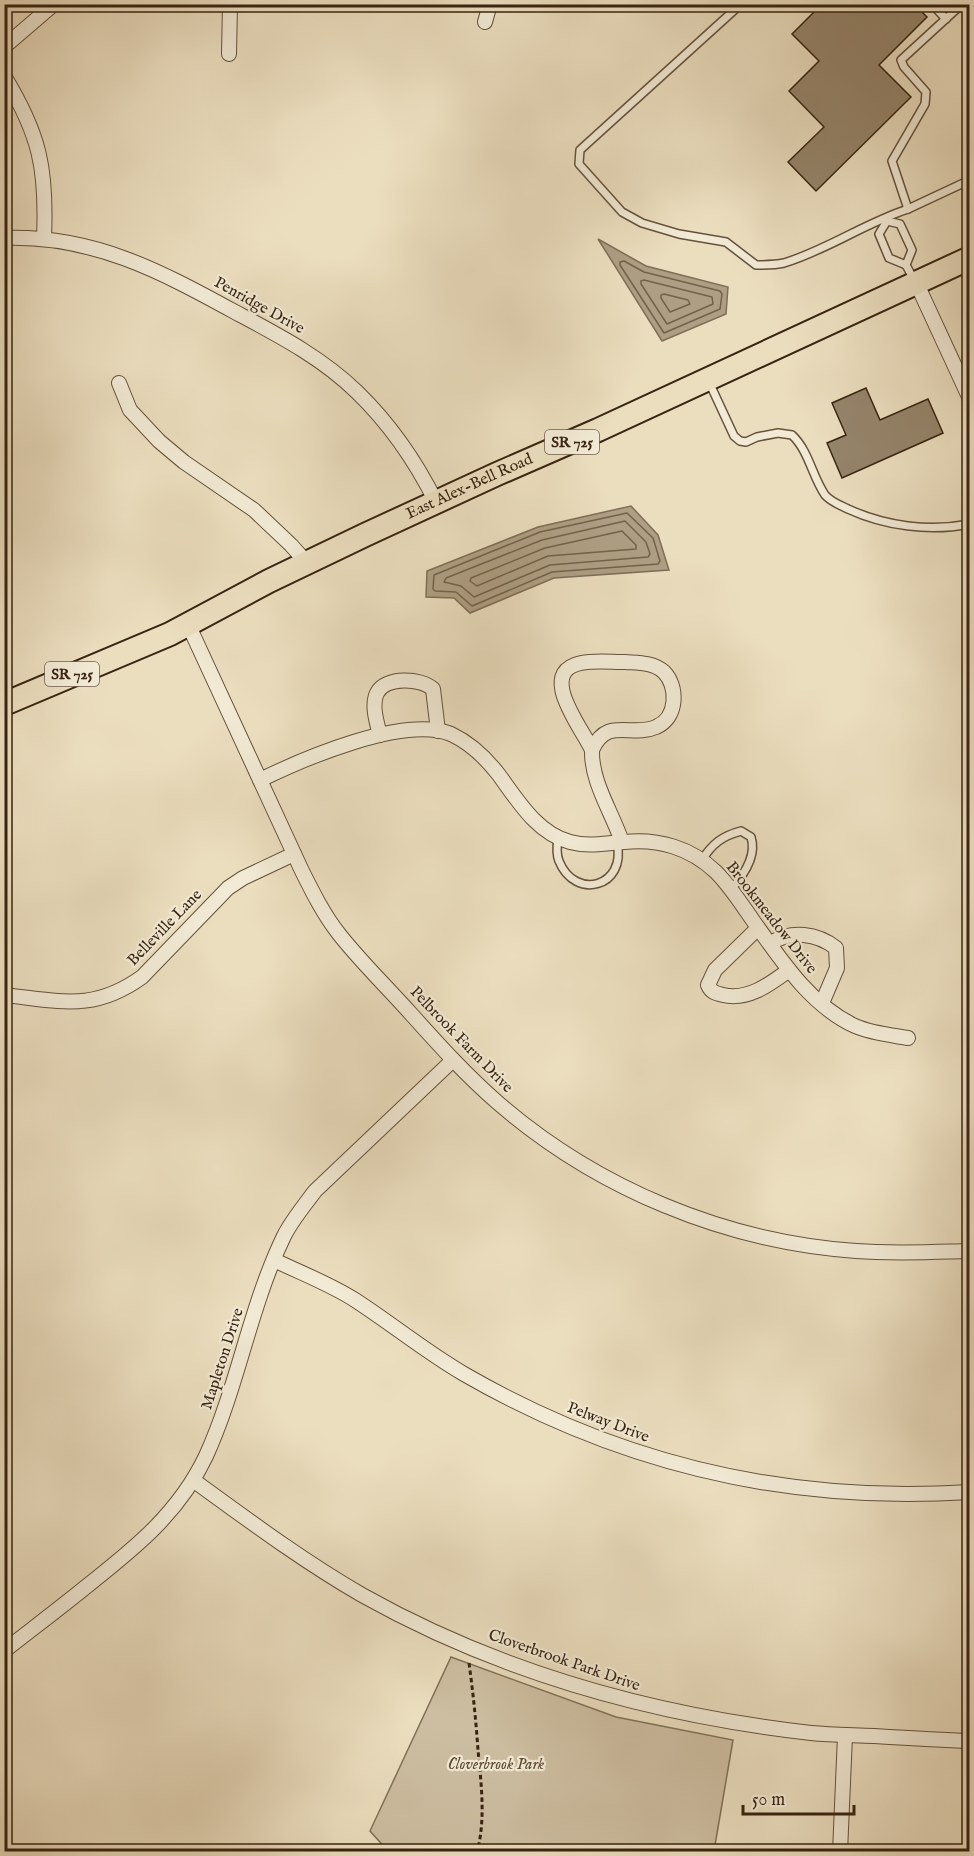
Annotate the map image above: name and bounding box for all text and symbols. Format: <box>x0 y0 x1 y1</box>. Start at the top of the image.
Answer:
street label: Penridge Drive <box>210 273 308 339</box>
road number: SR 725 <box>545 430 599 454</box>
street label: East Alex-Bell Road <box>403 449 536 524</box>
road number: SR 725 <box>45 662 99 686</box>
street label: Brookmeadow Drive <box>721 858 821 978</box>
street label: Belleville Lane <box>123 885 207 971</box>
street label: Pelbrook Farm Drive <box>405 983 517 1097</box>
street label: Mapleton Drive <box>197 1306 249 1412</box>
street label: Pelway Drive <box>564 1398 652 1448</box>
street label: Cloverbrook Park Drive <box>485 1626 643 1696</box>
park label: Cloverbrook Park <box>448 1755 545 1775</box>
scale bar <box>743 1778 854 1816</box>
text: 50 m <box>752 1789 785 1812</box>

